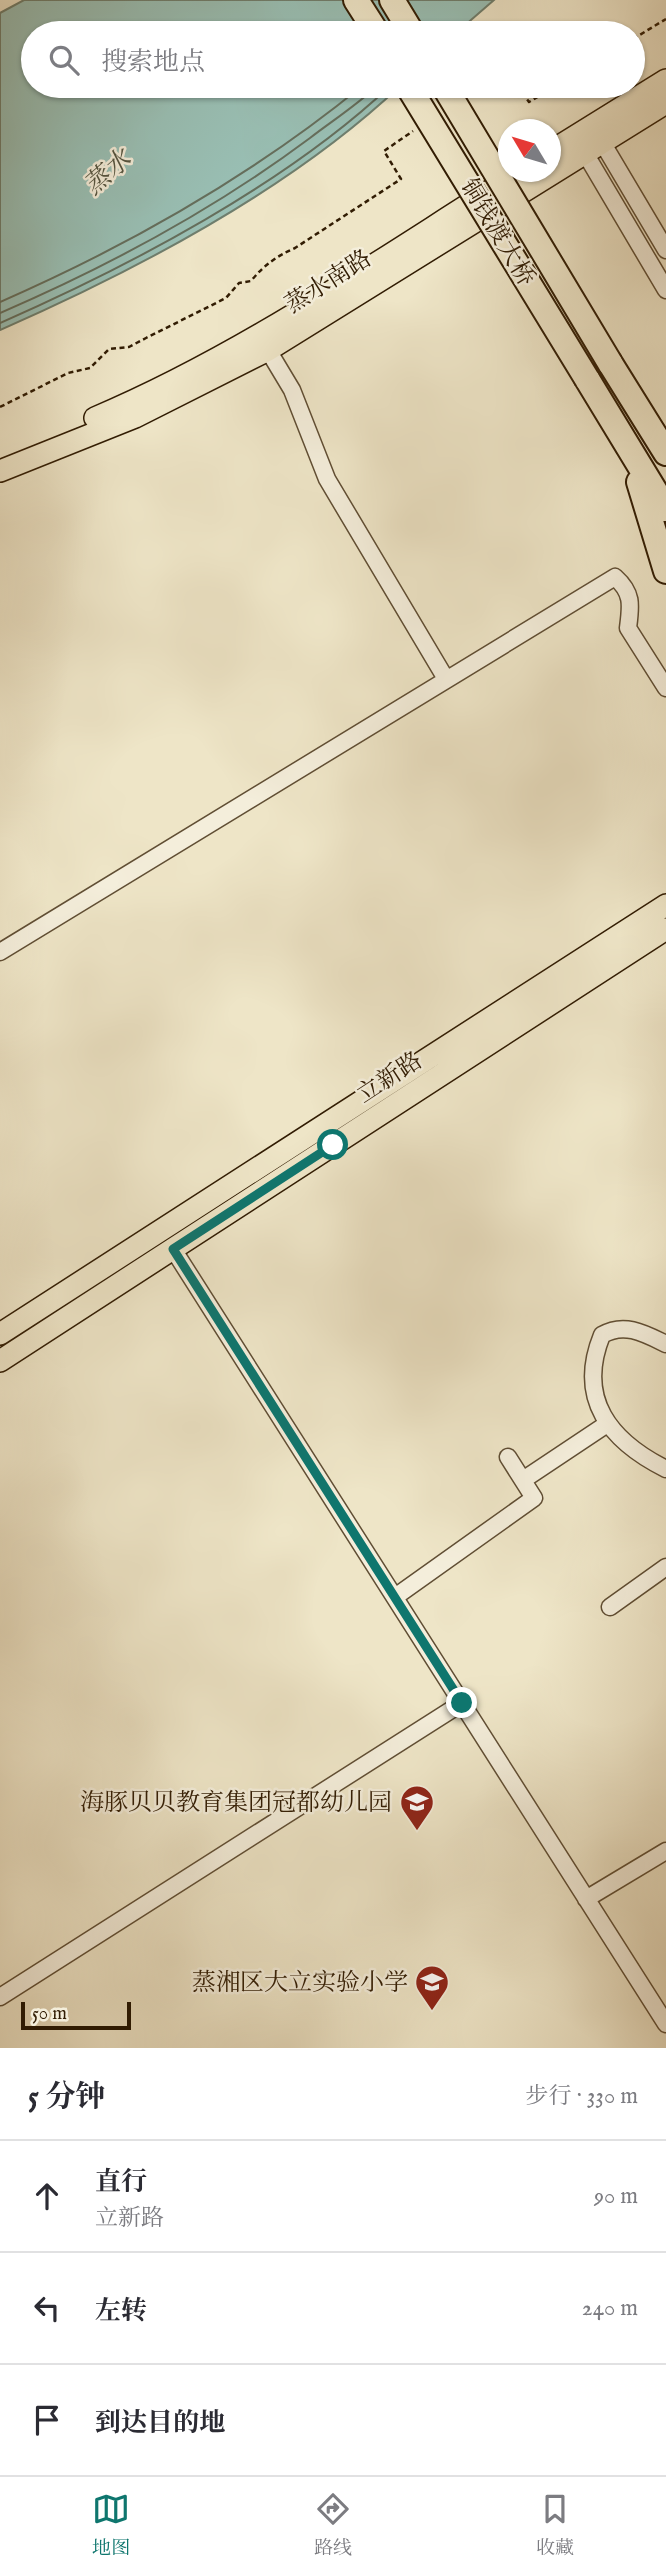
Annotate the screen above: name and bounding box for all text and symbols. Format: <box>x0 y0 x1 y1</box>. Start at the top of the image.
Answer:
search box <box>21 21 645 98</box>
icon: search <box>45 41 83 79</box>
text: 搜索地点 <box>101 46 205 79</box>
north arrow <box>498 119 561 182</box>
water label: 蒸水 <box>78 142 141 203</box>
street label: 铜钱渡大桥 <box>453 173 541 292</box>
street label: 蒸水南路 <box>280 244 378 321</box>
street label: 立新路 <box>351 1046 428 1111</box>
route start <box>317 1129 348 1160</box>
route end <box>446 1687 477 1718</box>
school or university icon: 海豚贝贝教育集团冠都幼儿园 <box>398 1783 436 1832</box>
place label: 海豚贝贝教育集团冠都幼儿园 <box>80 1788 392 1819</box>
school or university icon: 蒸湘区大立实验小学 <box>413 1963 451 2012</box>
place label: 蒸湘区大立实验小学 <box>192 1968 408 1999</box>
scale bar <box>21 1999 131 2031</box>
text: 50 m <box>32 2002 67 2026</box>
text: 5 分钟 <box>28 2079 105 2117</box>
text: 步行 · 330 m <box>526 2082 638 2111</box>
text: 直行 <box>95 2166 147 2199</box>
icon: ahead <box>28 2177 66 2215</box>
text: 90 m <box>594 2182 638 2211</box>
text: 立新路 <box>95 2204 164 2233</box>
icon: left <box>28 2289 66 2327</box>
text: 240 m <box>582 2294 638 2323</box>
text: 左转 <box>95 2295 147 2328</box>
icon: arrive <box>28 2401 66 2439</box>
text: 到达目的地 <box>95 2407 225 2440</box>
tab: 地图 <box>92 2490 130 2561</box>
tab: 路线 <box>314 2490 352 2561</box>
tab: 收藏 <box>536 2490 574 2561</box>

